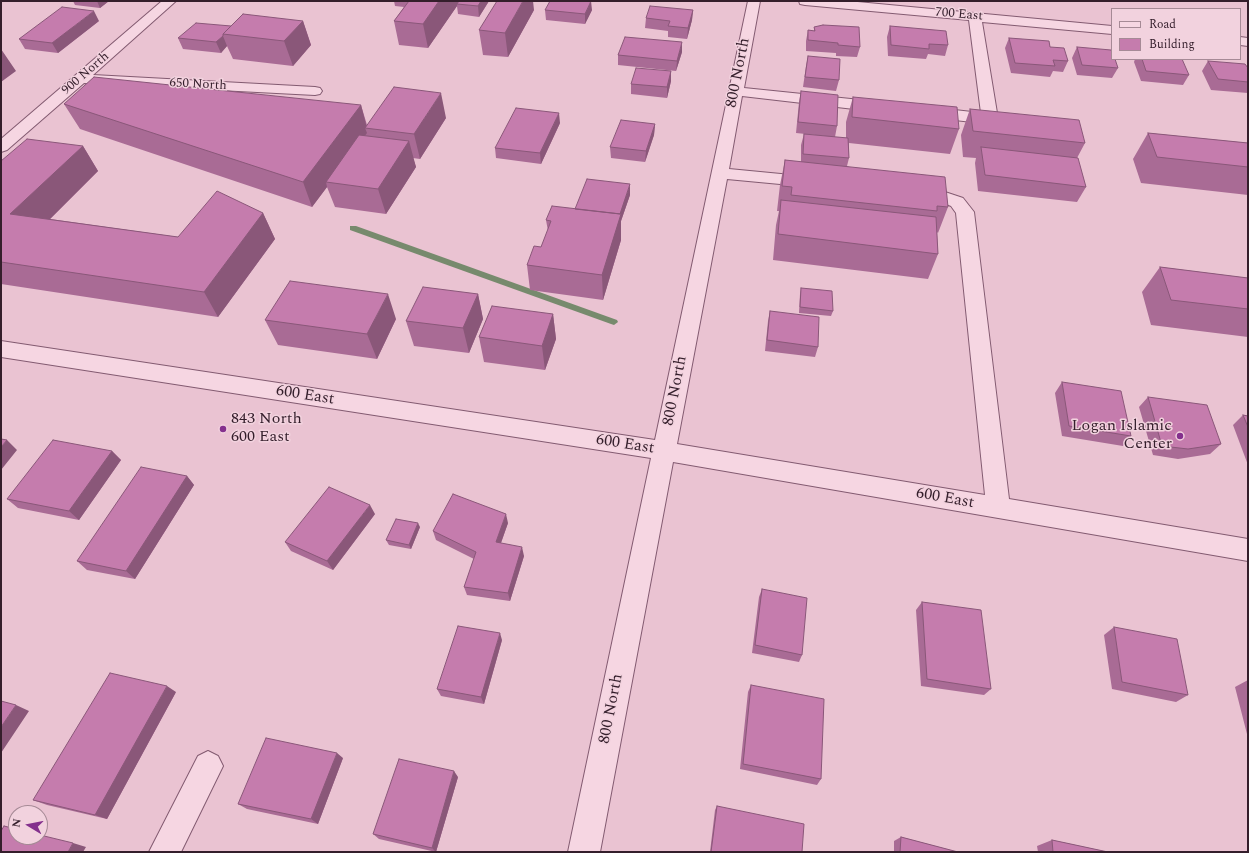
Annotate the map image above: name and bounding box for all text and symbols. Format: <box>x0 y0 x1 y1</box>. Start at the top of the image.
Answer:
street label: 700 East <box>935 5 983 25</box>
legend <box>1111 8 1241 60</box>
text: Road <box>1149 15 1176 34</box>
text: Building <box>1149 35 1195 54</box>
street label: 800 North <box>723 36 755 110</box>
street label: 900 North <box>59 49 113 99</box>
street label: 650 North <box>169 76 227 94</box>
street label: 800 North <box>660 354 692 428</box>
street label: 600 East <box>275 382 335 410</box>
place label: 843 North 600 East <box>231 410 302 448</box>
place label: Logan Islamic Center <box>1072 417 1172 455</box>
marker: 843 North 600 East <box>218 424 228 434</box>
street label: 600 East <box>595 431 655 459</box>
marker: Logan Islamic Center <box>1175 431 1185 441</box>
street label: 600 East <box>914 484 976 514</box>
street label: 800 North <box>596 672 628 746</box>
north arrow <box>8 805 48 845</box>
text: N <box>8 817 26 829</box>

